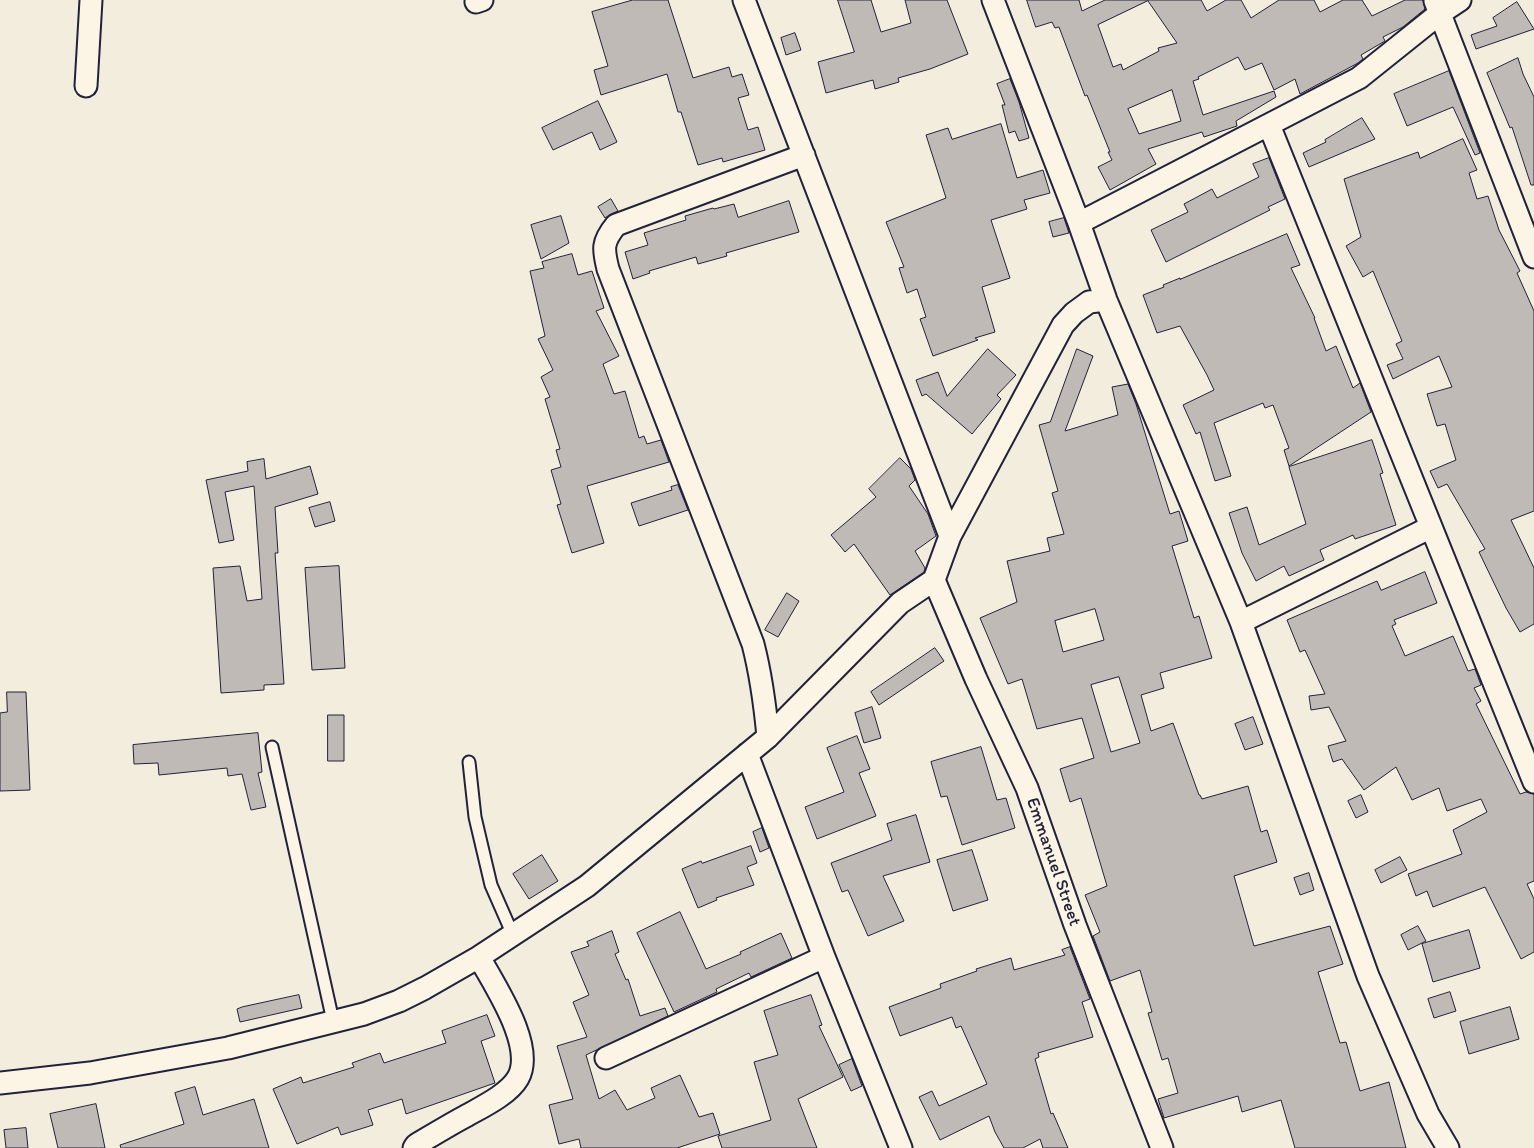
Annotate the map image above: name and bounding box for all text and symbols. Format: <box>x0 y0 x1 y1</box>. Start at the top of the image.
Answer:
street label: Emmanuel Street <box>1021 795 1085 929</box>

